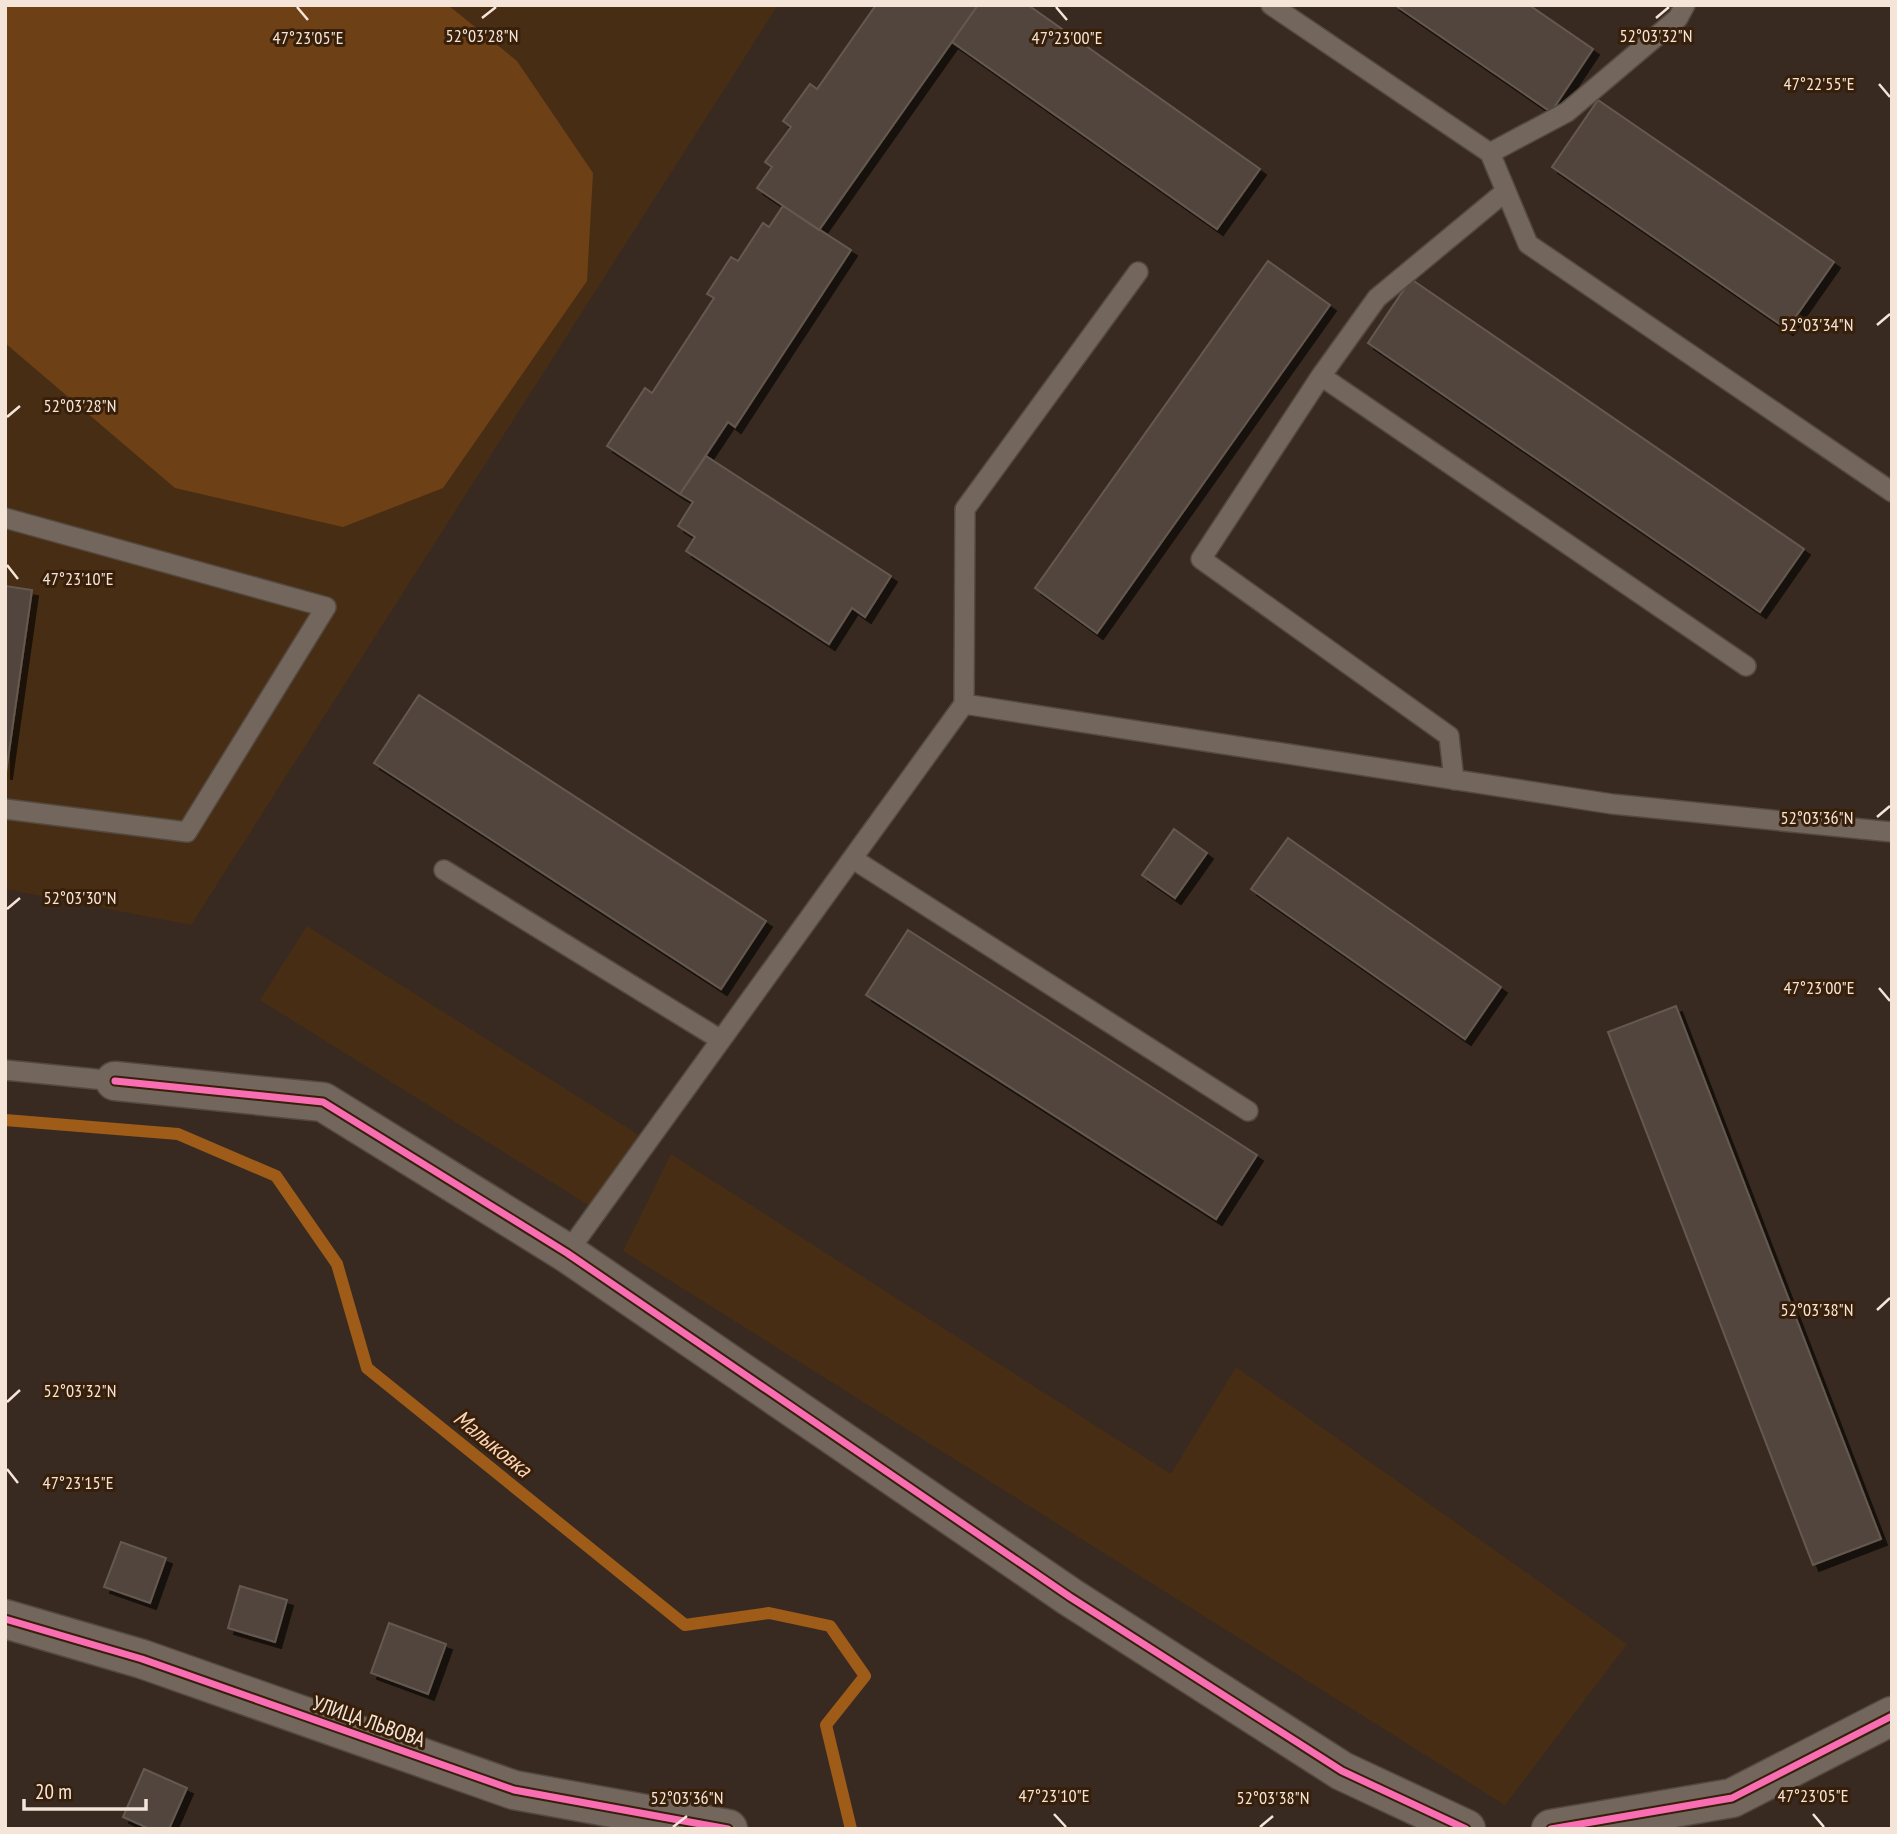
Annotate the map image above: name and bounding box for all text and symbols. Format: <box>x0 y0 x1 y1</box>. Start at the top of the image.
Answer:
text: 52°03'28"N <box>446 24 518 47</box>
text: 52°03'32"N <box>1620 24 1692 47</box>
text: 47°23'05"E <box>273 26 343 49</box>
text: 47°23'00"E <box>1032 26 1102 49</box>
text: 47°22'55"E <box>1784 72 1854 95</box>
text: 52°03'34"N <box>1781 313 1853 336</box>
text: 52°03'28"N <box>44 394 116 417</box>
text: 47°23'10"E <box>43 567 113 590</box>
text: 52°03'36"N <box>1781 806 1853 829</box>
text: 52°03'30"N <box>44 886 116 909</box>
text: 47°23'00"E <box>1784 976 1854 999</box>
text: 52°03'38"N <box>1781 1298 1853 1321</box>
text: 52°03'32"N <box>44 1379 116 1402</box>
water label: Малыковка <box>448 1403 539 1484</box>
text: 47°23'15"E <box>43 1471 113 1494</box>
street label: УЛИЦА ЛЬВОВА <box>309 1689 429 1753</box>
scale bar <box>24 1768 147 1812</box>
text: 20 m <box>35 1778 72 1805</box>
text: 47°23'10"E <box>1019 1784 1089 1807</box>
text: 47°23'05"E <box>1778 1784 1848 1807</box>
text: 52°03'36"N <box>651 1786 723 1809</box>
text: 52°03'38"N <box>1237 1786 1309 1809</box>

